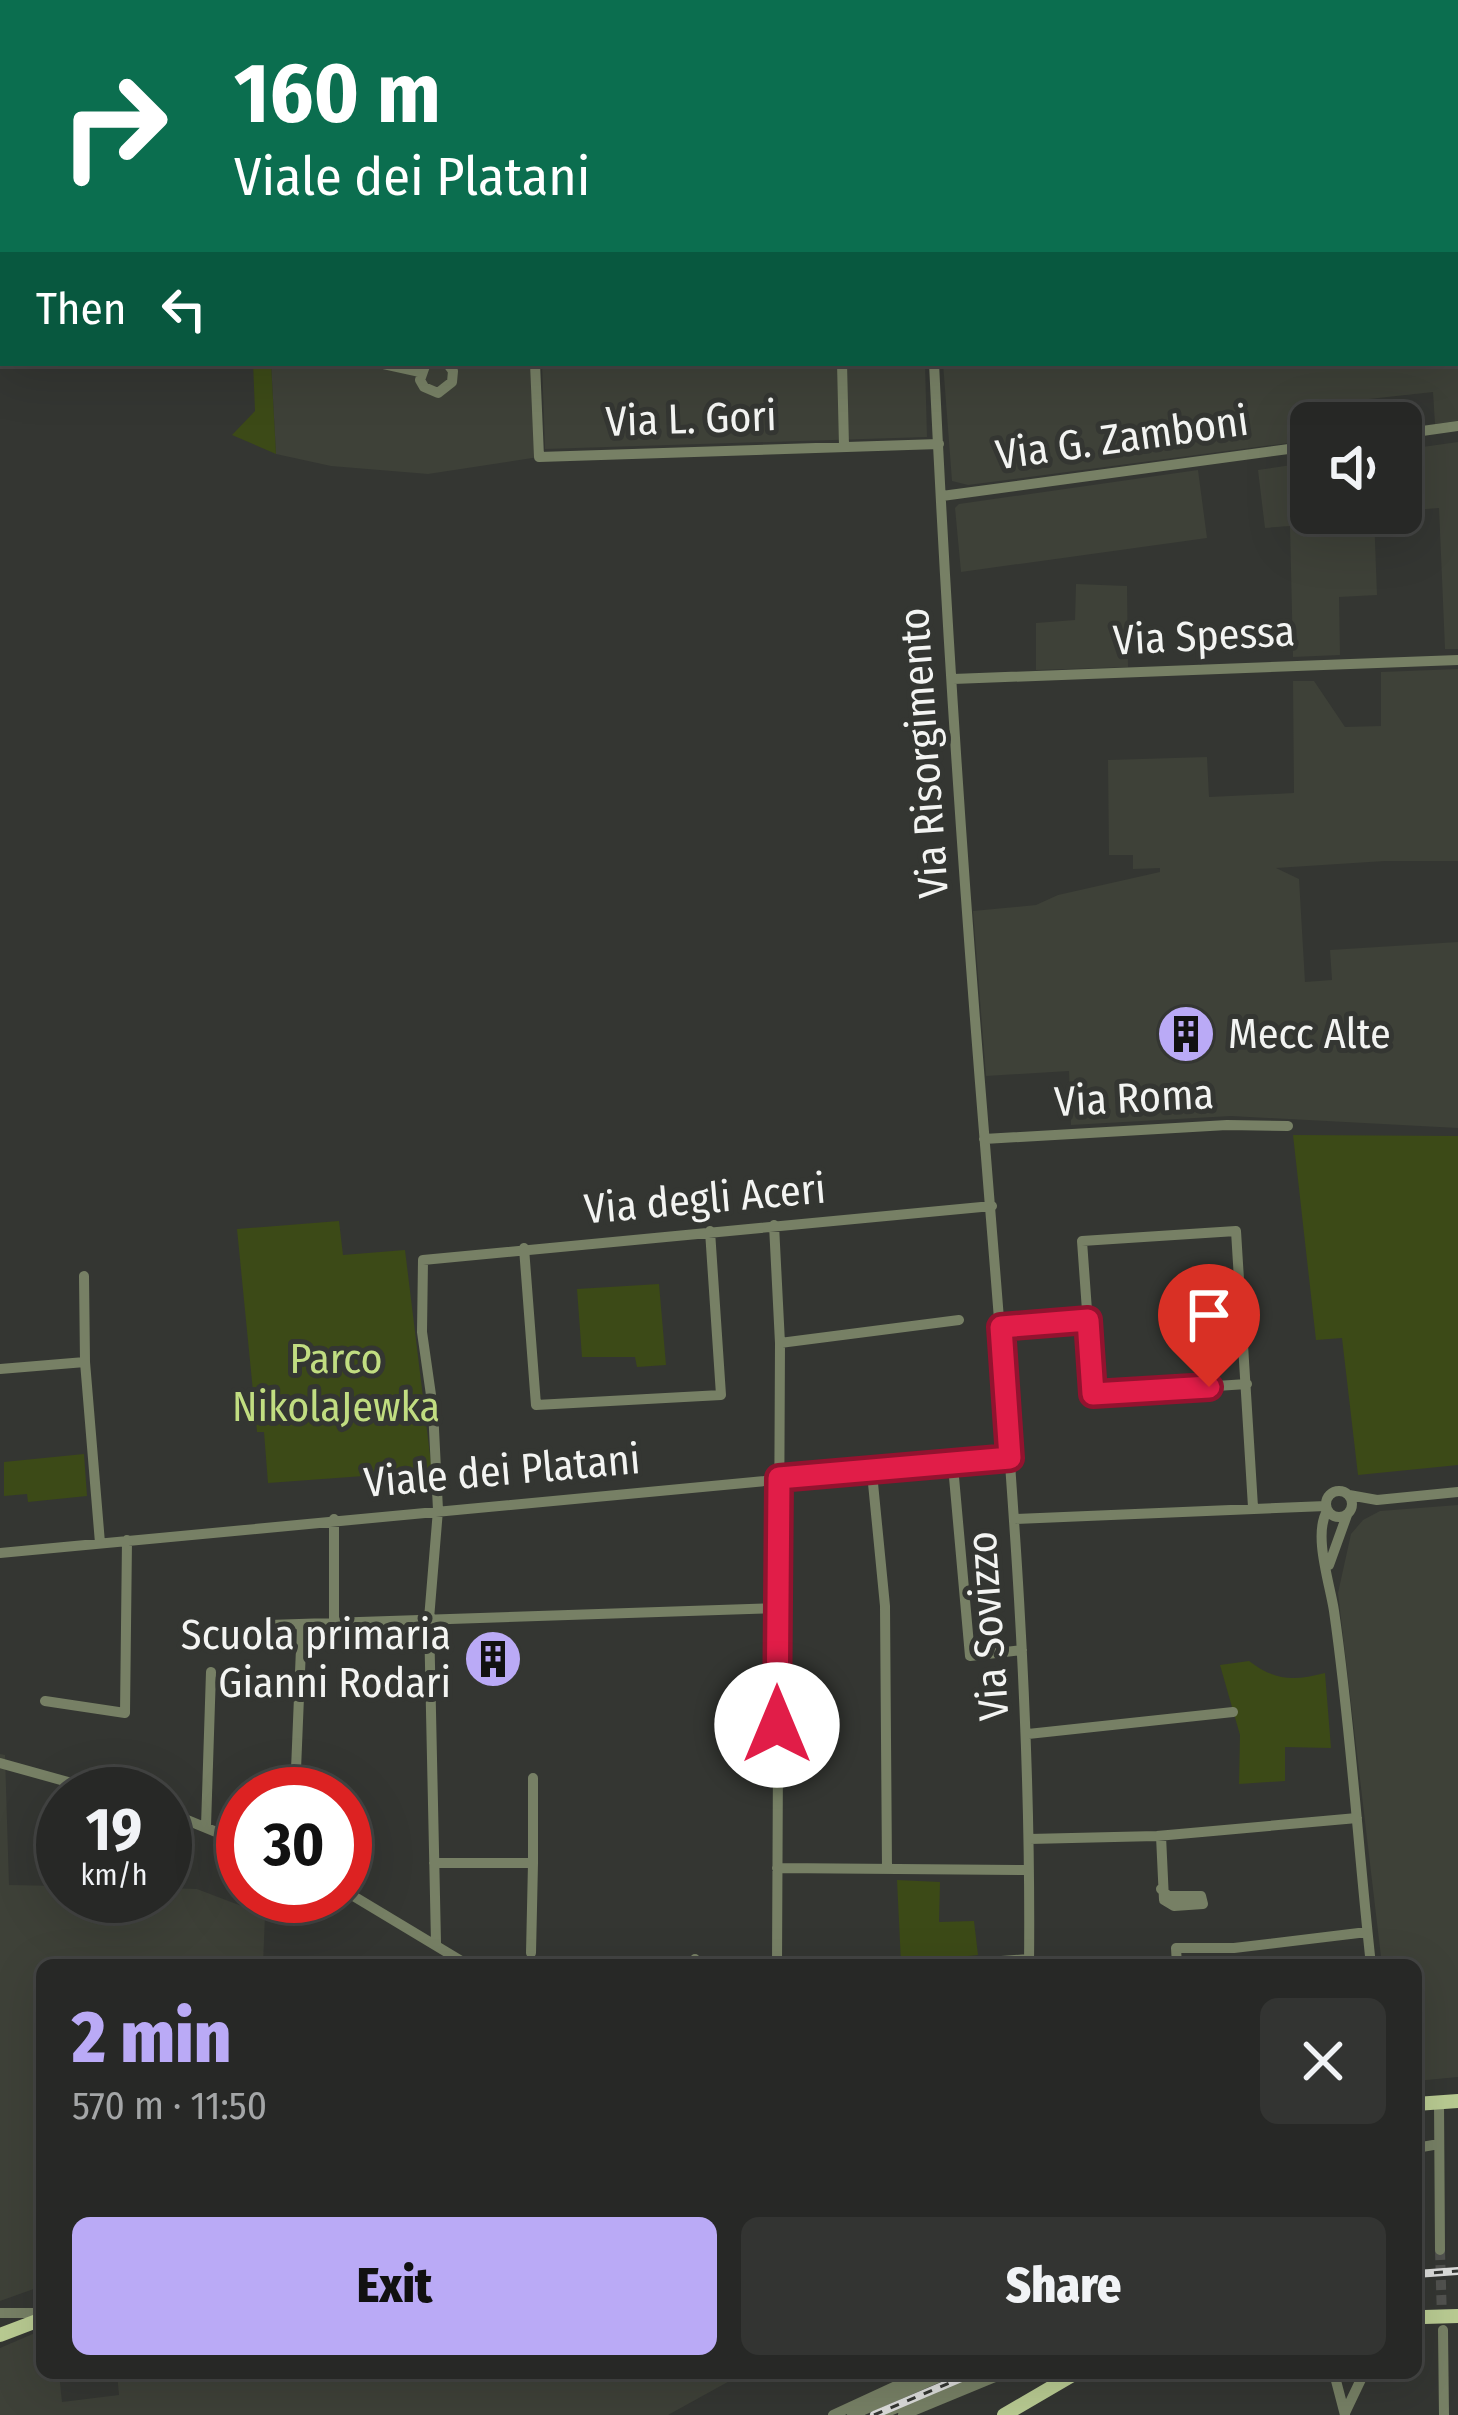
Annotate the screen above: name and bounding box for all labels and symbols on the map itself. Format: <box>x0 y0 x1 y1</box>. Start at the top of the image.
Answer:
street label: Via L. Gori <box>605 391 777 447</box>
street label: Via G. Zamboni <box>993 396 1251 480</box>
street label: Via Risorgimento <box>889 606 959 900</box>
street label: Via Spessa <box>1112 606 1296 666</box>
building icon: Mecc Alte <box>1155 1003 1217 1065</box>
place label: Mecc Alte <box>1228 1009 1391 1059</box>
street label: Via Roma <box>1053 1069 1215 1127</box>
street label: Via degli Aceri <box>582 1164 828 1234</box>
pin <box>1158 1264 1260 1387</box>
park label: Parco NikolaJewka <box>232 1334 440 1432</box>
street label: Viale dei Platani <box>362 1434 642 1508</box>
street label: Via Sovizzo <box>956 1530 1020 1722</box>
place label: Scuola primaria Gianni Rodari <box>181 1610 451 1708</box>
building icon: Scuola primaria Gianni Rodari <box>462 1628 524 1690</box>
position arrow <box>714 1662 840 1788</box>
speed limit sign: 30 <box>216 1767 372 1923</box>

